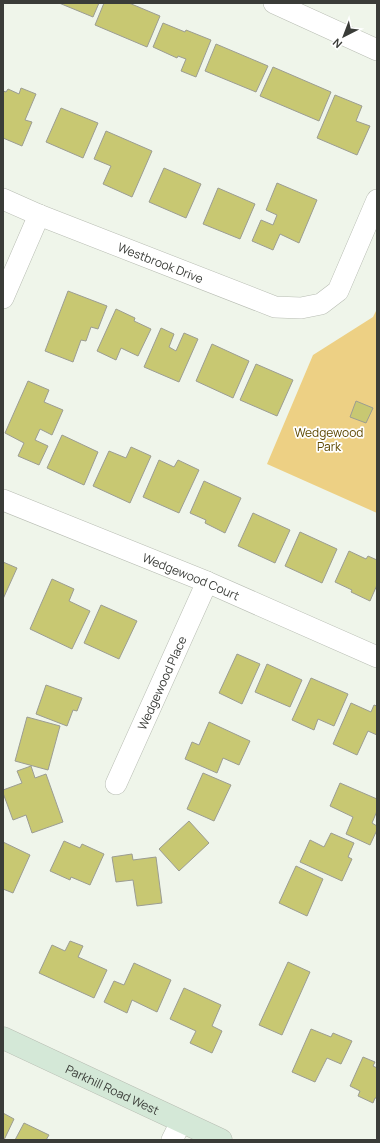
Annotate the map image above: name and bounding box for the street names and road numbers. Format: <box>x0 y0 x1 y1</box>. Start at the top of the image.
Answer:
street label: Westbrook Drive <box>115 238 206 287</box>
street label: Wedgewood Court <box>140 549 242 604</box>
street label: Wedgewood Place <box>133 633 190 733</box>
street label: Parkhill Road West <box>63 1060 162 1119</box>

